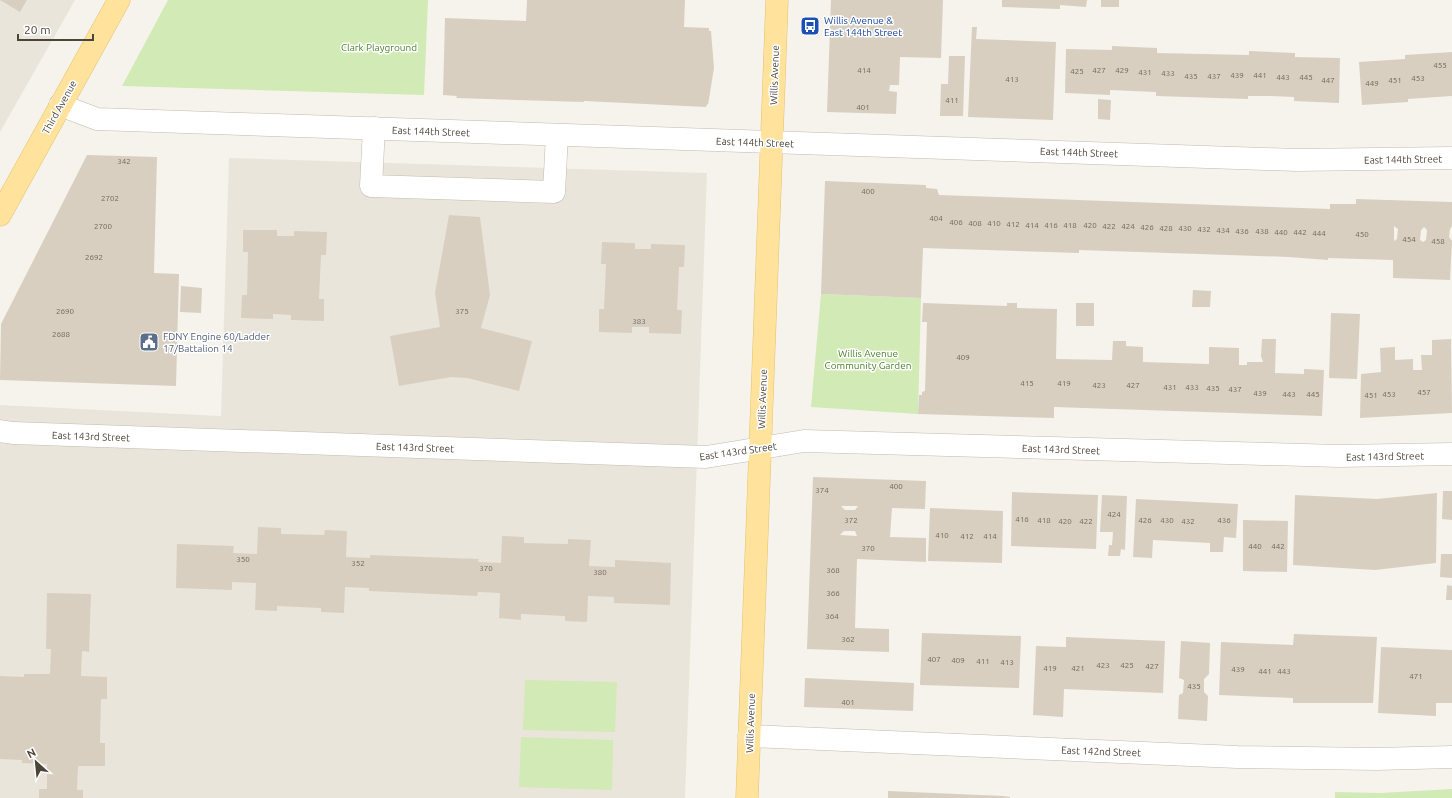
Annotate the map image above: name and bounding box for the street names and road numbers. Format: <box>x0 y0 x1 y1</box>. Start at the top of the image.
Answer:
street label: Willis Avenue <box>768 45 781 105</box>
street label: Third Avenue <box>40 79 79 136</box>
street label: East 144th Street <box>392 125 470 138</box>
street label: East 144th Street <box>716 136 794 149</box>
street label: East 144th Street <box>1040 146 1118 159</box>
street label: East 144th Street <box>1364 153 1442 166</box>
street label: Willis Avenue <box>756 369 769 429</box>
street label: East 143rd Street <box>52 430 130 443</box>
street label: East 143rd Street <box>376 441 454 454</box>
street label: East 143rd Street <box>699 441 778 462</box>
street label: East 143rd Street <box>1022 443 1100 456</box>
street label: East 143rd Street <box>1346 450 1424 463</box>
street label: Willis Avenue <box>744 693 757 753</box>
street label: East 142nd Street <box>1061 745 1141 758</box>

